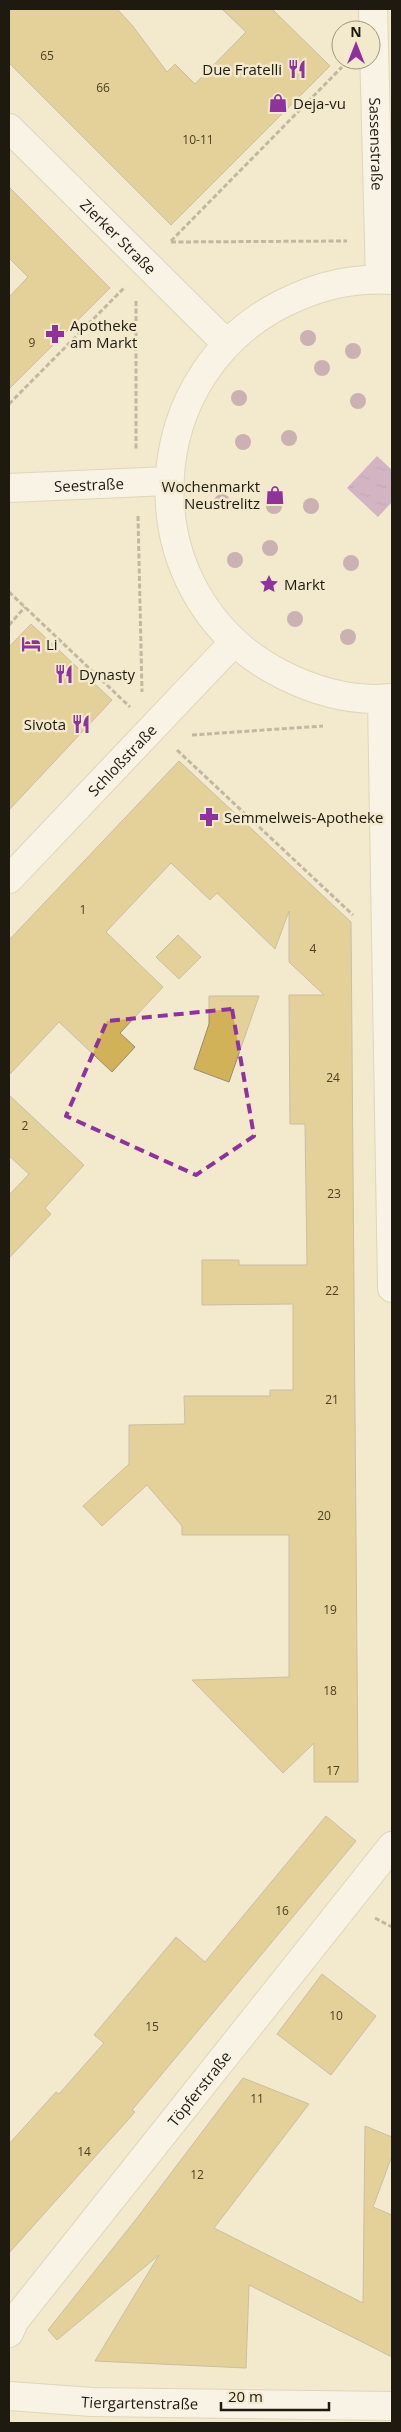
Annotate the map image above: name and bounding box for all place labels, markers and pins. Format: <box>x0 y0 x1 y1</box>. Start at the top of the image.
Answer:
restaurant icon: Due Fratelli <box>286 58 308 80</box>
place label: Due Fratelli <box>202 59 282 79</box>
shop icon: Deja-vu <box>267 92 289 114</box>
place label: Deja-vu <box>293 93 346 113</box>
place label: Apotheke am Markt <box>70 315 137 352</box>
pharmacy icon: Apotheke am Markt <box>44 323 66 345</box>
place label: Wochenmarkt Neustrelitz <box>162 476 260 513</box>
shop icon: Wochenmarkt Neustrelitz <box>264 484 286 506</box>
place icon: Markt <box>258 573 280 595</box>
place label: Markt <box>284 574 325 594</box>
hotel icon: Li <box>20 633 42 655</box>
place label: Li <box>46 634 58 654</box>
restaurant icon: Dynasty <box>53 663 75 685</box>
place label: Dynasty <box>79 664 135 684</box>
restaurant icon: Sivota <box>70 713 92 735</box>
place label: Sivota <box>24 714 66 734</box>
pharmacy icon: Semmelweis-Apotheke <box>198 806 220 828</box>
place label: Semmelweis-Apotheke <box>224 807 383 827</box>

